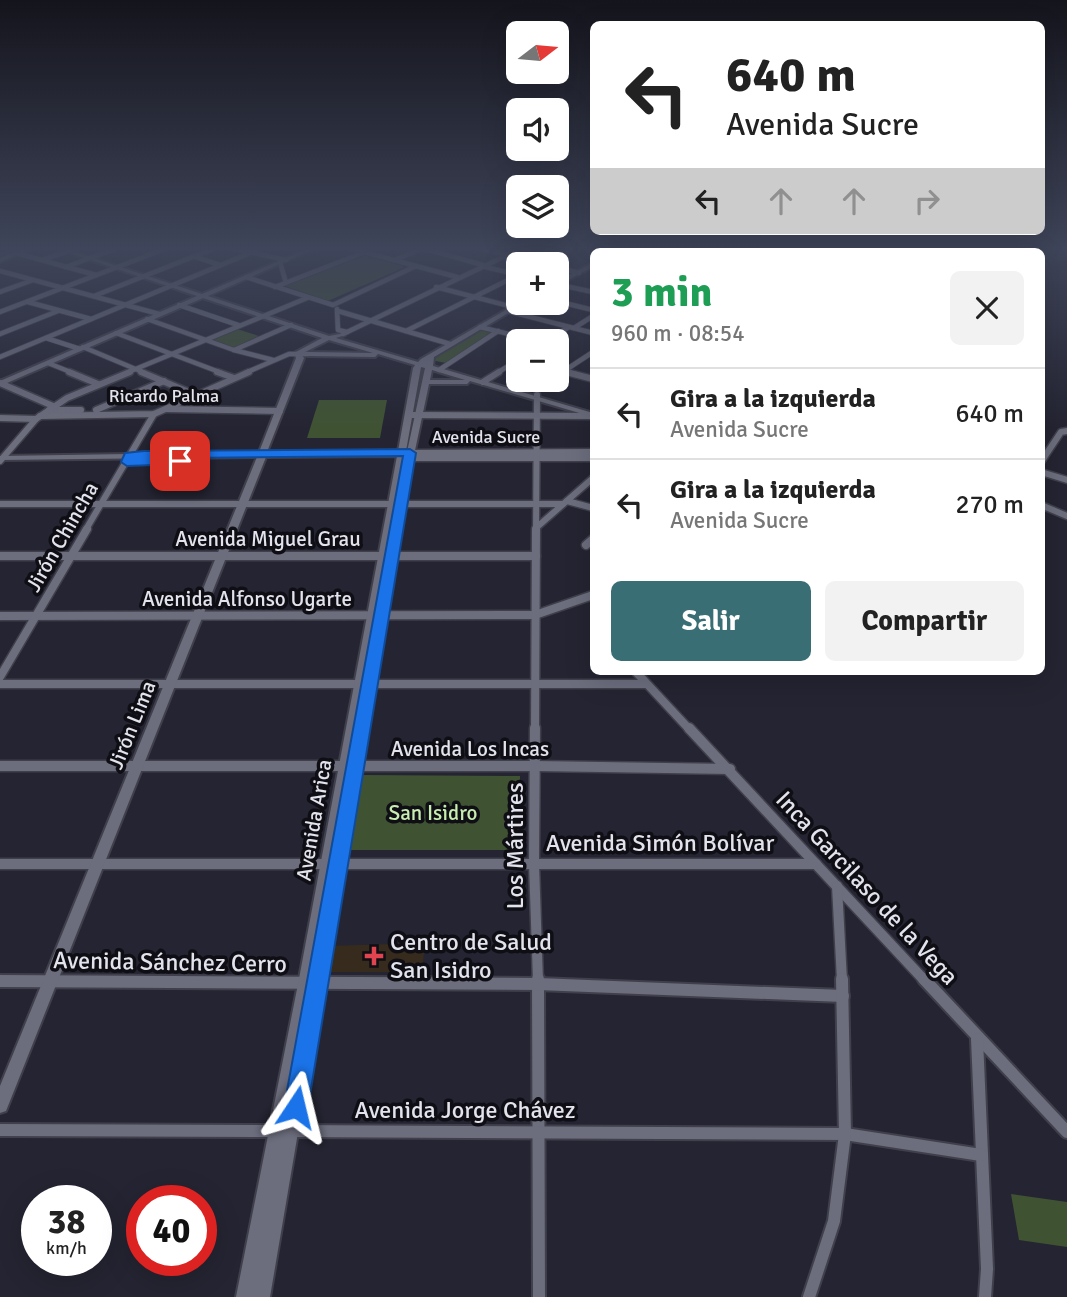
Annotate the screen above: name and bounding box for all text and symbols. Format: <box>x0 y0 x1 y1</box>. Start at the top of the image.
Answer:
north arrow <box>506 21 569 84</box>
map controls <box>506 21 569 392</box>
text: 640 m <box>726 45 856 105</box>
icon: left <box>611 49 702 140</box>
button: sound <box>506 98 569 161</box>
text: Avenida Sucre <box>726 105 919 144</box>
button: layers <box>506 175 569 238</box>
icon: left <box>689 182 727 220</box>
icon: ahead <box>762 182 800 220</box>
icon: ahead <box>835 182 873 220</box>
icon: right <box>908 182 946 220</box>
button: + <box>506 252 569 315</box>
text: 3 min <box>611 267 712 318</box>
button: close <box>950 271 1024 345</box>
text: 960 m · 08:54 <box>611 319 745 348</box>
button: − <box>506 329 569 392</box>
text: Gira a la izquierda <box>670 383 876 415</box>
street label: Ricardo Palma <box>109 385 219 407</box>
icon: left <box>611 395 649 433</box>
text: 640 m <box>955 398 1024 430</box>
text: Avenida Sucre <box>670 415 809 444</box>
street label: Avenida Sucre <box>432 426 540 448</box>
pin <box>150 431 210 491</box>
icon: arrive <box>161 442 199 480</box>
text: Gira a la izquierda <box>670 474 876 506</box>
street label: Jirón Chincha <box>20 477 104 597</box>
icon: left <box>611 486 649 524</box>
text: 270 m <box>955 489 1024 521</box>
text: Avenida Sucre <box>670 506 809 535</box>
street label: Avenida Miguel Grau <box>175 526 361 552</box>
button: Salir <box>611 581 811 661</box>
button: Compartir <box>825 581 1024 661</box>
street label: Avenida Alfonso Ugarte <box>142 586 352 612</box>
street label: Jirón Lima <box>103 677 161 773</box>
street label: Avenida Los Incas <box>391 736 549 762</box>
street label: Avenida Arica <box>291 757 337 883</box>
street label: Los Mártires <box>500 782 530 910</box>
street label: Inca Garcilaso de la Vega <box>769 785 965 991</box>
park label: San Isidro <box>389 800 477 826</box>
street label: Avenida Simón Bolívar <box>546 828 774 858</box>
place label: Centro de Salud San Isidro <box>390 927 552 985</box>
street label: Avenida Sánchez Cerro <box>53 945 287 979</box>
marker: Centro de Salud San Isidro <box>364 946 384 966</box>
position arrow <box>259 1070 333 1144</box>
street label: Avenida Jorge Chávez <box>354 1095 576 1125</box>
speed limit sign: 40 <box>126 1185 217 1276</box>
text: 38 <box>48 1200 85 1243</box>
text: km/h <box>46 1237 87 1259</box>

